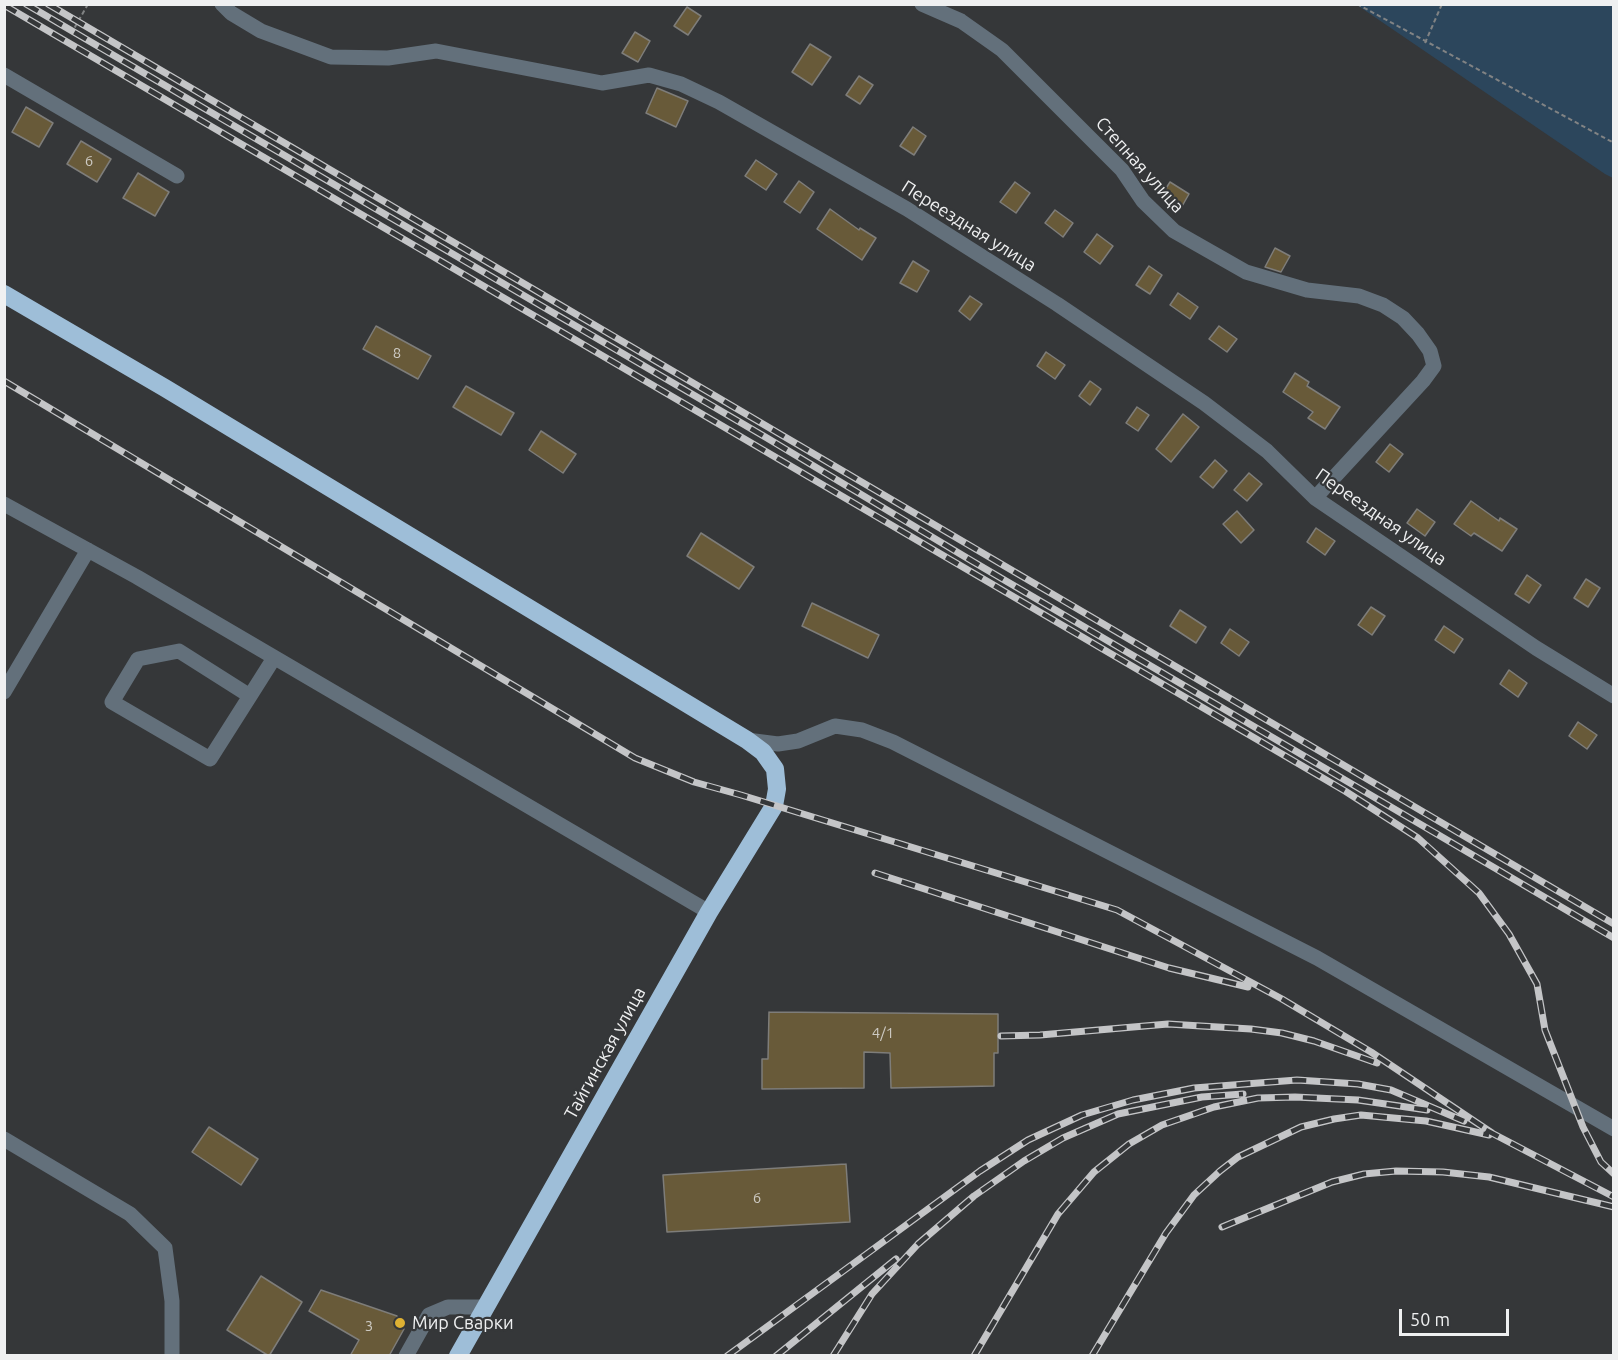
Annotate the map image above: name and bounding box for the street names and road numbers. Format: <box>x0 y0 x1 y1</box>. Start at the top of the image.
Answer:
street label: Степная улица <box>1091 113 1189 217</box>
street label: Переездная улица <box>898 176 1040 276</box>
street label: Переездная улица <box>1311 464 1451 570</box>
street label: Тайгинская улица <box>560 983 650 1123</box>

